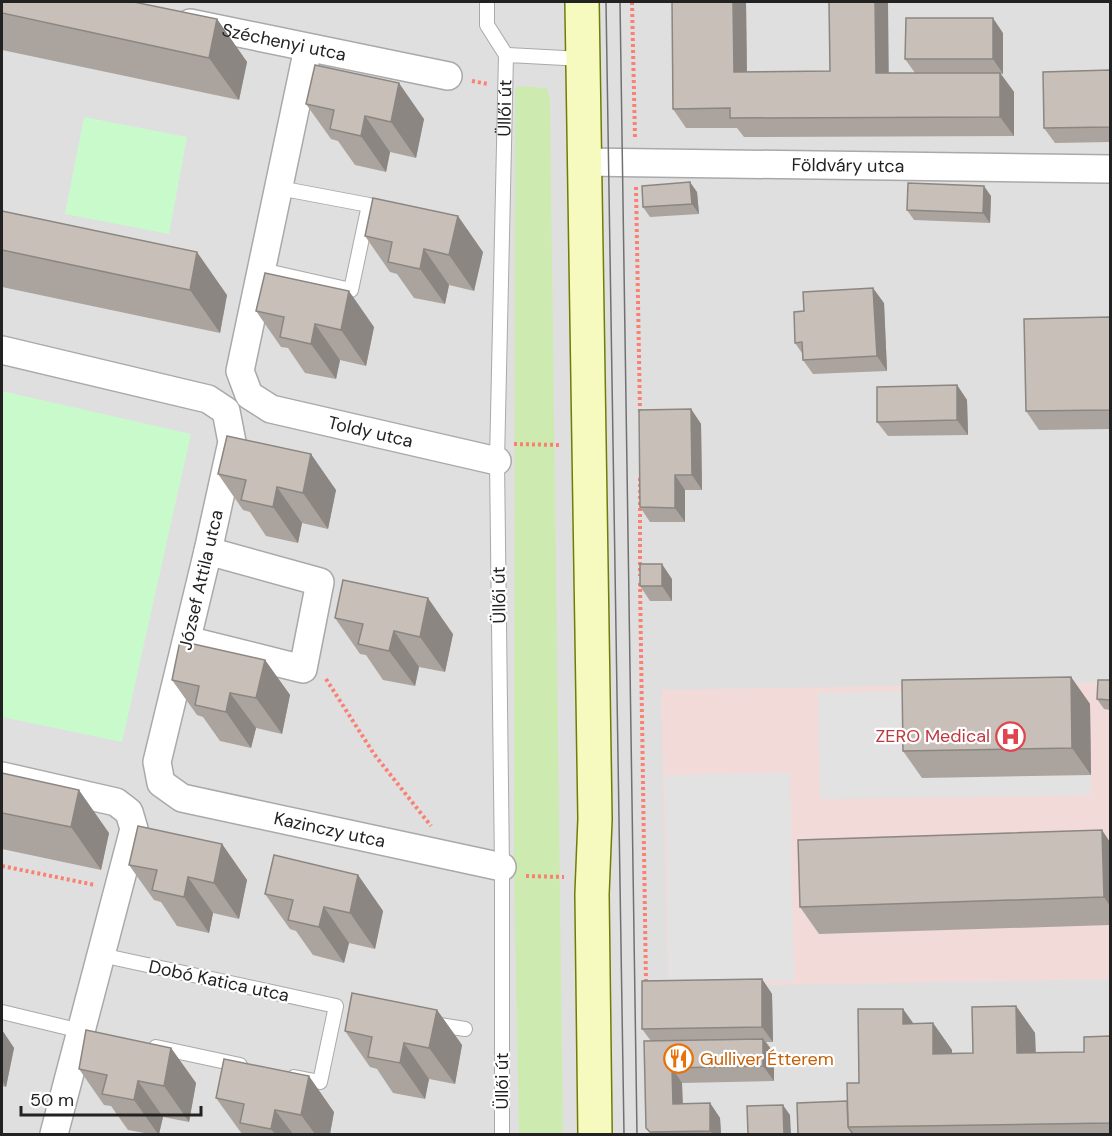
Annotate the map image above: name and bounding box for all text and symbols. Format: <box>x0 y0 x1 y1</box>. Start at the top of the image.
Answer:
street label: Széchenyi utca <box>220 18 348 67</box>
street label: Üllői út <box>492 79 517 137</box>
street label: Földváry utca <box>791 153 905 178</box>
street label: Toldy utca <box>326 411 415 453</box>
street label: József Attila utca <box>173 507 229 653</box>
street label: Üllői út <box>487 566 511 624</box>
hospital icon: ZERO Medical <box>995 720 1027 752</box>
place label: ZERO Medical <box>876 724 990 748</box>
street label: Kazinczy utca <box>272 806 388 854</box>
street label: Dobó Katica utca <box>147 954 291 1008</box>
restaurant icon: Gulliver Étterem <box>663 1043 695 1075</box>
place label: Gulliver Étterem <box>700 1047 834 1071</box>
street label: Üllői út <box>490 1053 514 1109</box>
scale bar <box>21 1079 201 1117</box>
text: 50 m <box>30 1088 74 1112</box>

